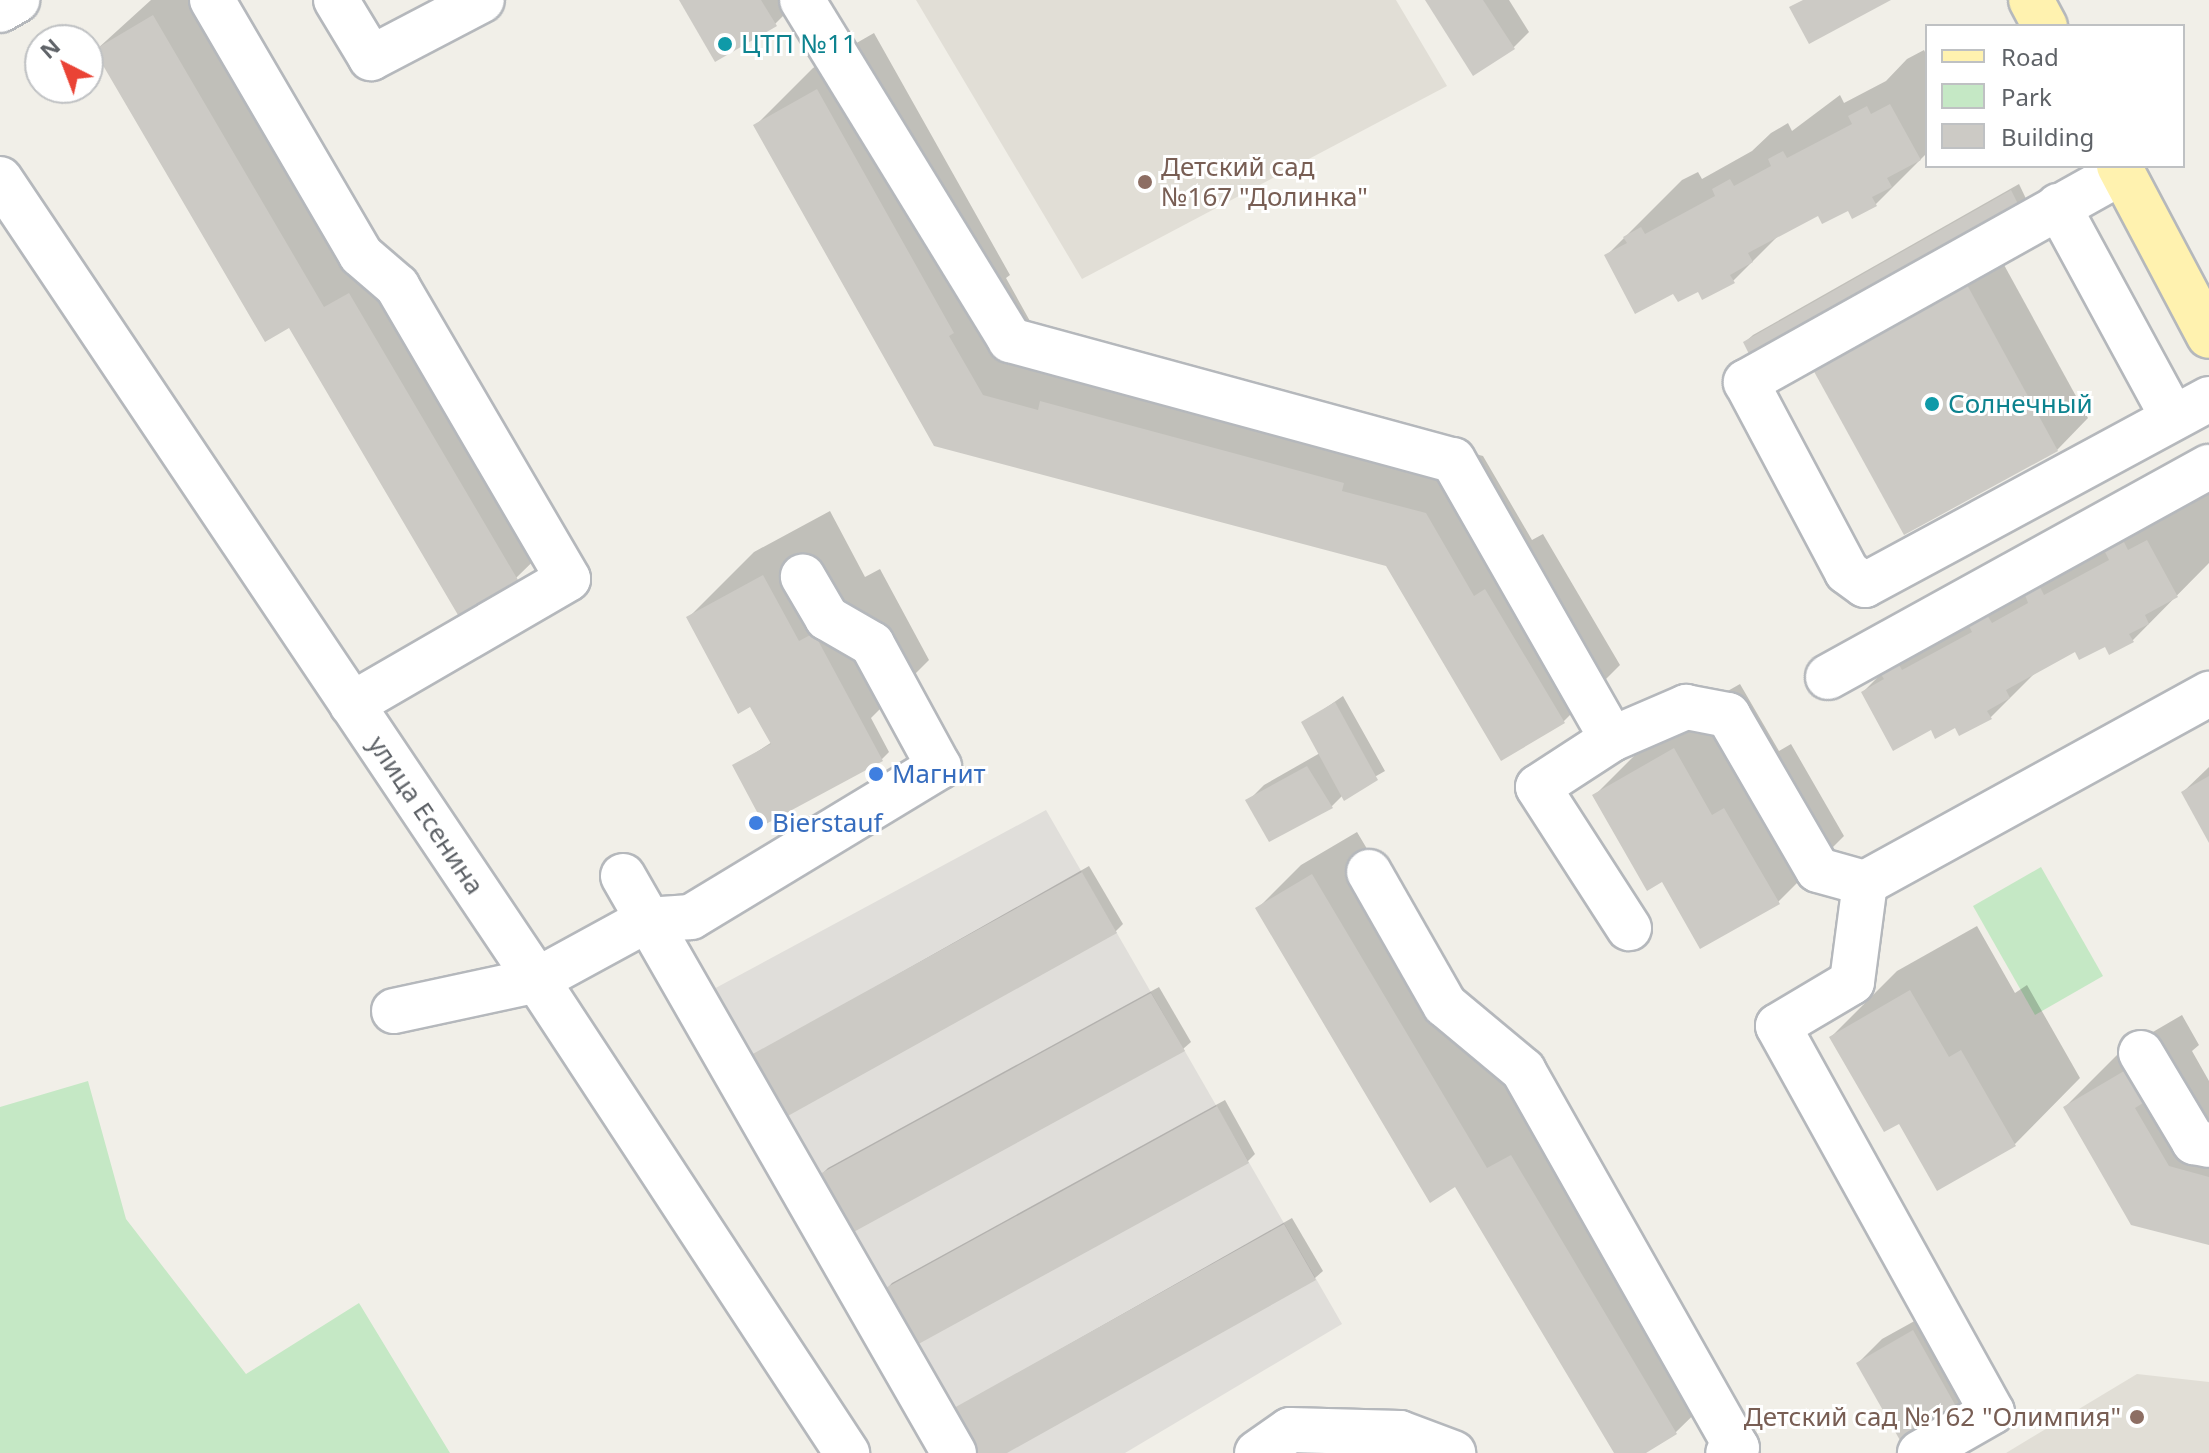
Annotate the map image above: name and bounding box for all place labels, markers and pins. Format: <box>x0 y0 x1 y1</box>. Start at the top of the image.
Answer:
place label: ЦТП №11 <box>741 28 857 60</box>
marker: ЦТП №11 <box>716 35 734 53</box>
place label: Детский сад №167 "Долинка" <box>1161 151 1368 212</box>
marker: Детский сад №167 "Долинка" <box>1136 173 1154 191</box>
place label: Солнечный <box>1948 388 2093 420</box>
marker: Солнечный <box>1923 395 1941 413</box>
place label: Магнит <box>892 758 986 790</box>
marker: Магнит <box>867 765 885 783</box>
place label: Bierstauf <box>772 807 882 839</box>
marker: Bierstauf <box>747 814 765 832</box>
place label: Детский сад №162 "Олимпия" <box>1744 1401 2121 1433</box>
marker: Детский сад №162 "Олимпия" <box>2128 1408 2146 1426</box>

